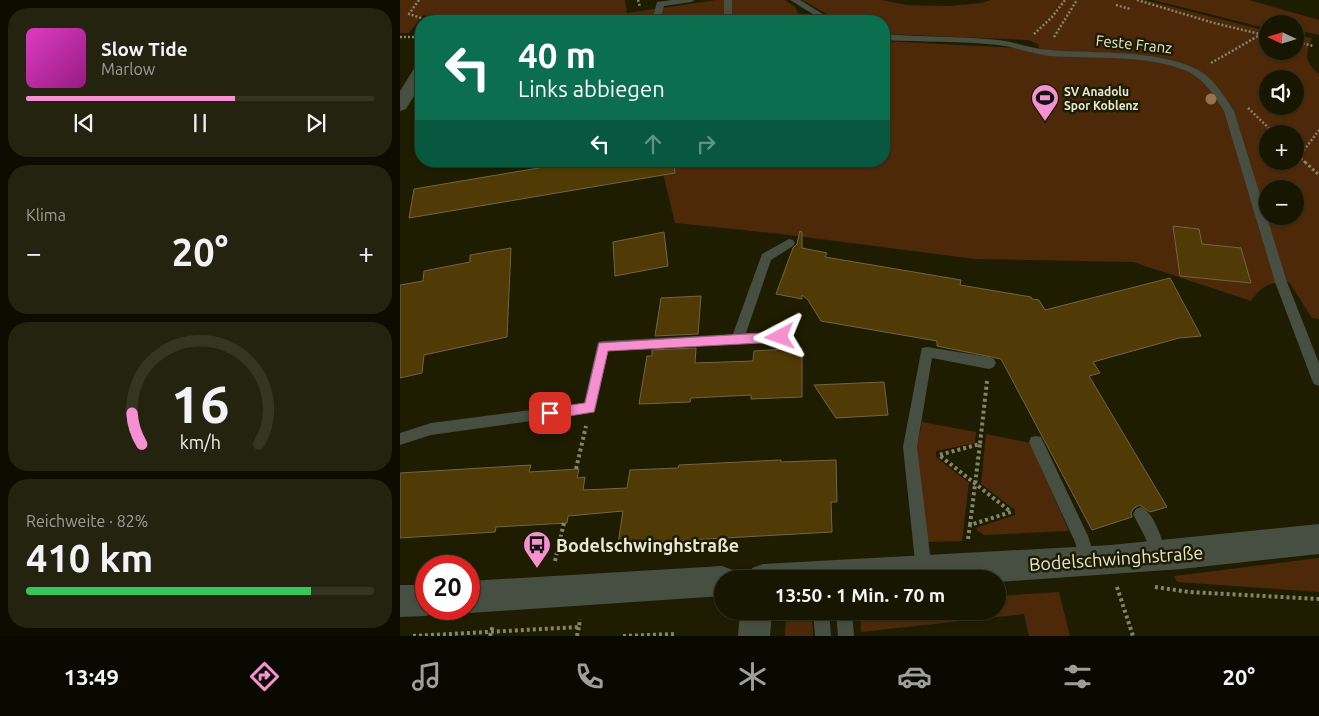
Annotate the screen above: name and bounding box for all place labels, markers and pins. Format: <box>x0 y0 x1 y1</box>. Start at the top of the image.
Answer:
sports icon: SV Anadolu Spor Koblenz <box>1030 83 1060 122</box>
place label: SV Anadolu Spor Koblenz <box>1064 85 1139 112</box>
pin <box>529 392 571 434</box>
bus stop icon: Bodelschwinghstraße <box>522 530 552 569</box>
place label: Bodelschwinghstraße <box>556 535 739 555</box>

